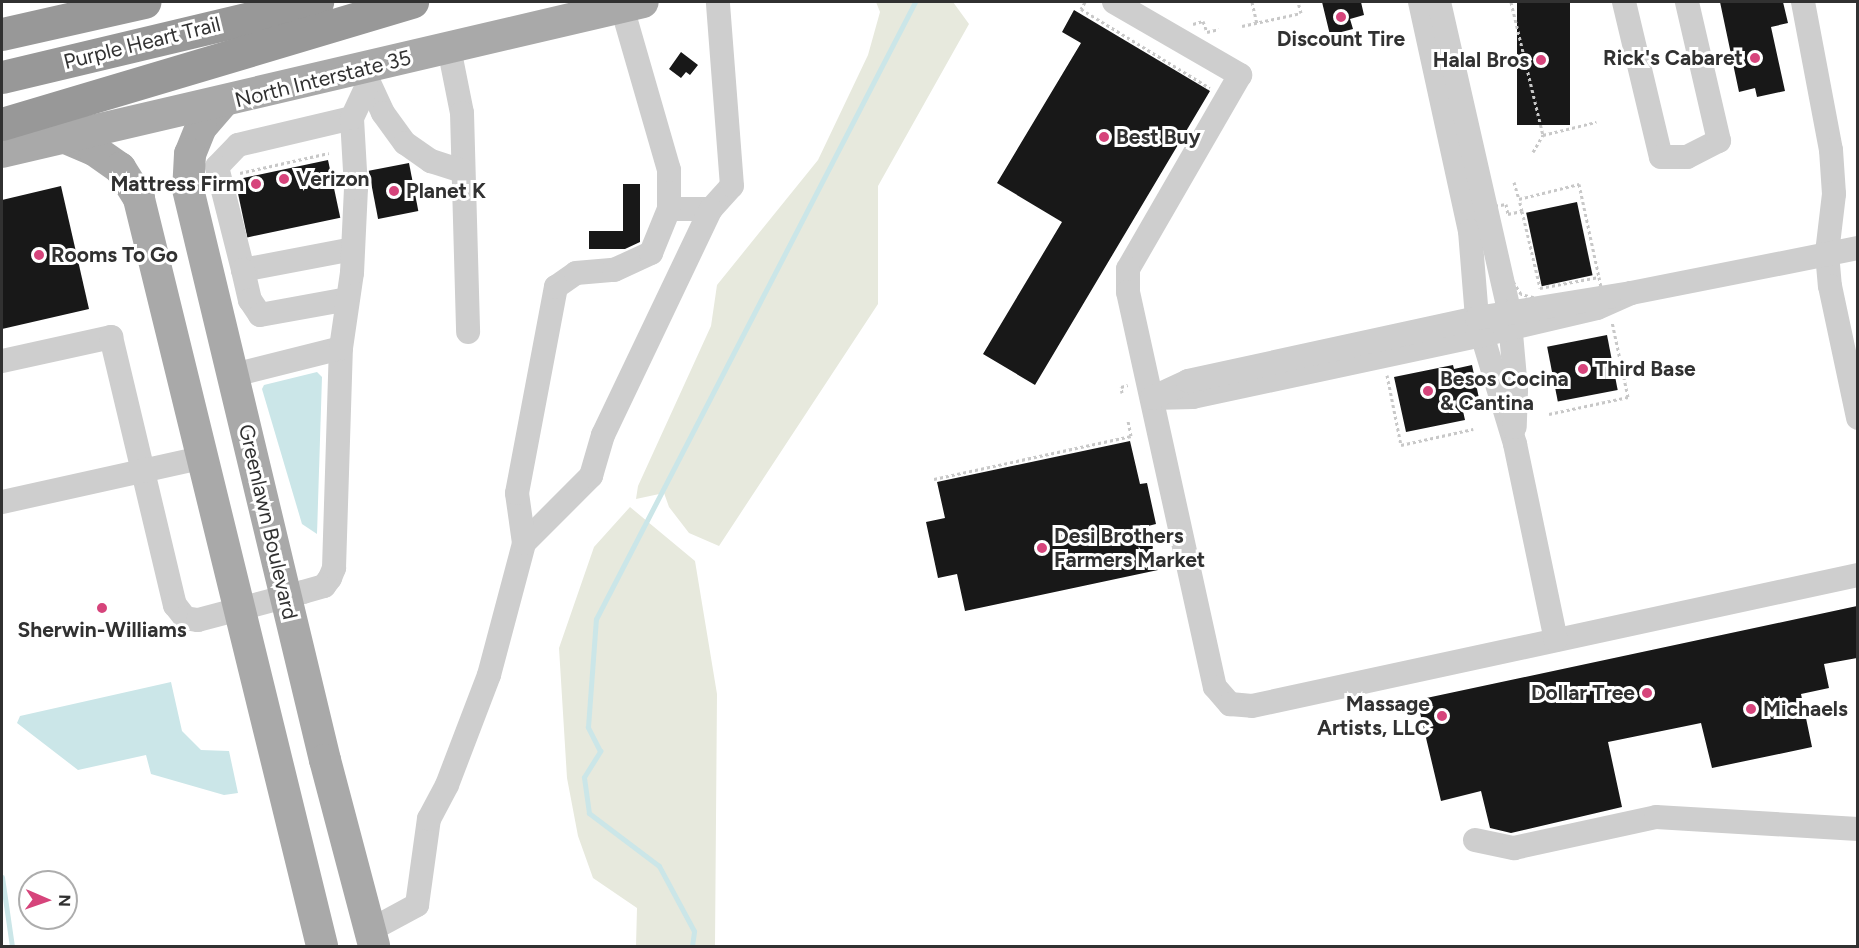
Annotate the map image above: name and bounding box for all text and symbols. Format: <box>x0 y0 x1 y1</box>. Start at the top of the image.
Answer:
marker: Discount Tire <box>1334 10 1348 24</box>
street label: Purple Heart Trail <box>61 11 223 75</box>
place label: Discount Tire <box>1277 26 1405 52</box>
street label: North Interstate 35 <box>232 45 414 113</box>
place label: Rick's Cabaret <box>1603 45 1743 71</box>
place label: Halal Bros <box>1433 47 1529 73</box>
marker: Rick's Cabaret <box>1748 51 1762 65</box>
marker: Halal Bros <box>1534 53 1548 67</box>
place label: Best Buy <box>1116 124 1201 150</box>
marker: Best Buy <box>1097 130 1111 144</box>
place label: Verizon <box>296 166 370 192</box>
place label: Mattress Firm <box>110 171 244 197</box>
marker: Verizon <box>277 172 291 186</box>
marker: Mattress Firm <box>249 177 263 191</box>
place label: Planet K <box>406 178 486 204</box>
marker: Planet K <box>387 184 401 198</box>
place label: Rooms To Go <box>51 242 178 268</box>
marker: Rooms To Go <box>32 248 46 262</box>
place label: Third Base <box>1595 356 1696 382</box>
marker: Third Base <box>1576 362 1590 376</box>
place label: Besos Cocina & Cantina <box>1440 366 1569 416</box>
marker: Besos Cocina & Cantina <box>1421 384 1435 398</box>
street label: Greenlawn Boulevard <box>233 422 303 622</box>
place label: Desi Brothers Farmers Market <box>1054 523 1205 573</box>
marker: Desi Brothers Farmers Market <box>1035 541 1049 555</box>
marker: Sherwin-Williams <box>95 601 109 615</box>
place label: Sherwin-Williams <box>17 617 187 643</box>
place label: Dollar Tree <box>1531 680 1635 706</box>
marker: Dollar Tree <box>1640 686 1654 700</box>
place label: Massage Artists, LLC <box>1317 691 1430 741</box>
place label: Michaels <box>1763 696 1848 722</box>
marker: Michaels <box>1744 702 1758 716</box>
marker: Massage Artists, LLC <box>1435 709 1449 723</box>
north arrow <box>18 870 78 930</box>
text: N <box>55 894 74 907</box>

